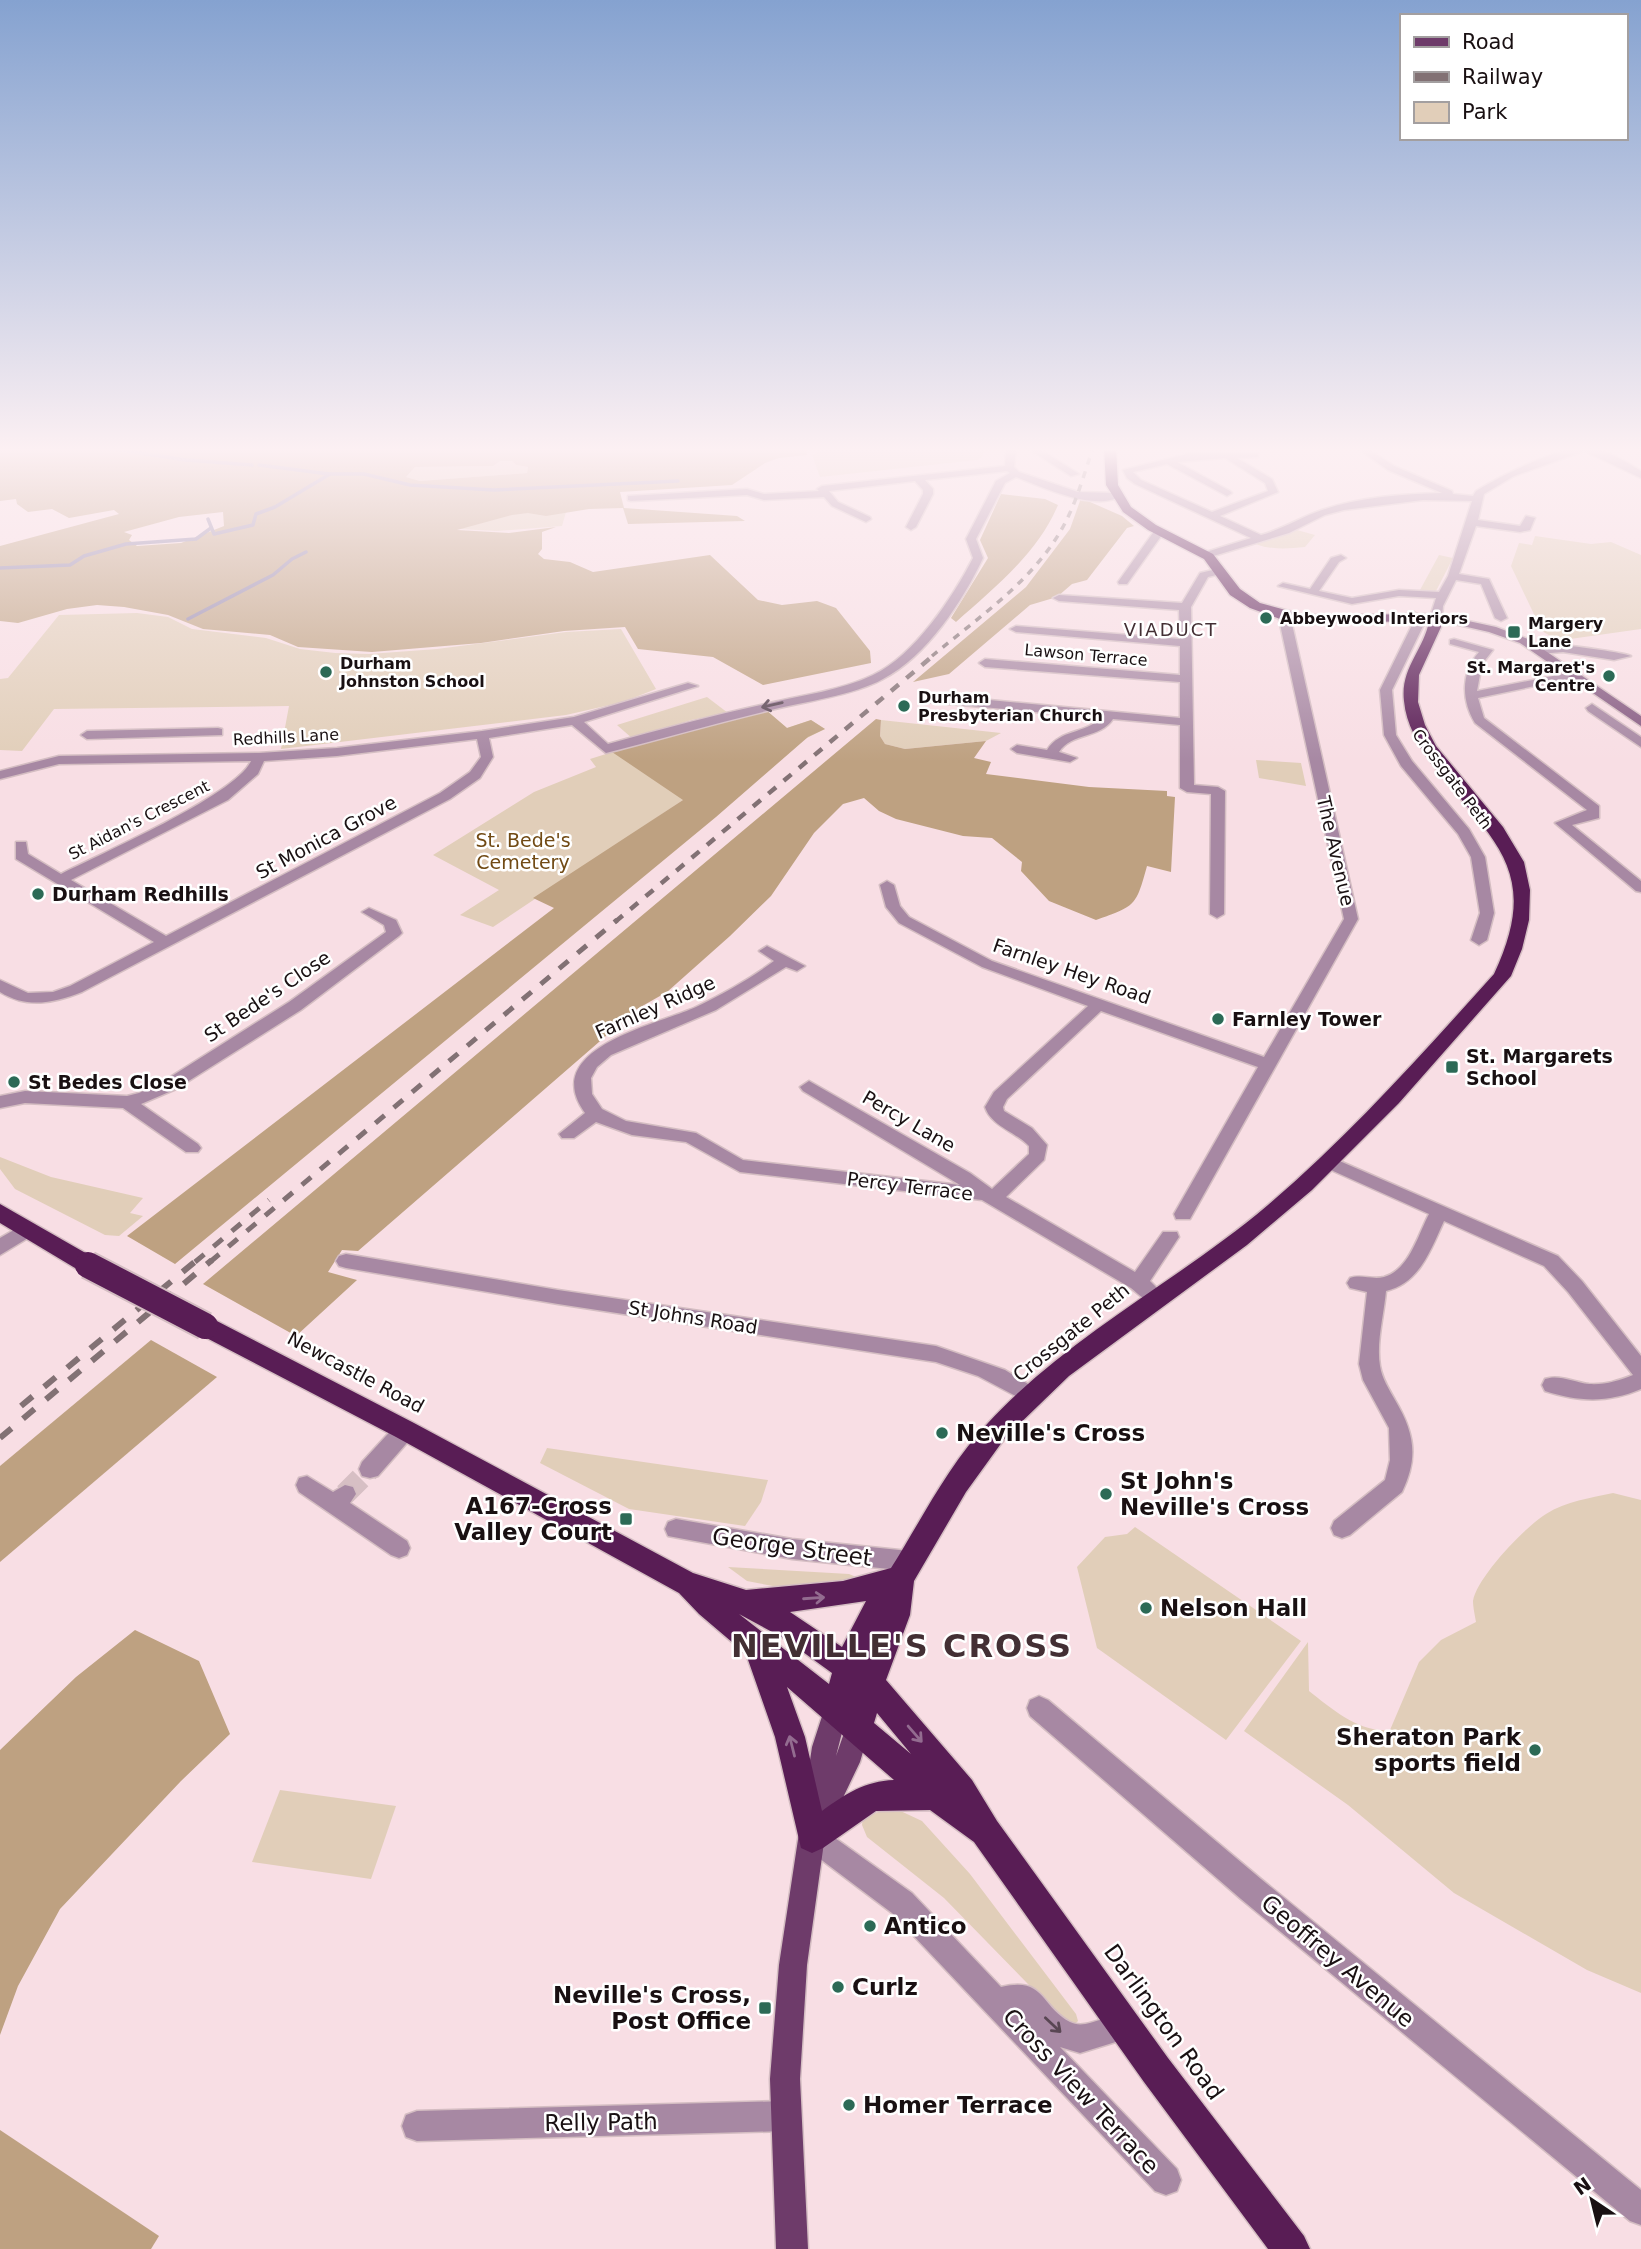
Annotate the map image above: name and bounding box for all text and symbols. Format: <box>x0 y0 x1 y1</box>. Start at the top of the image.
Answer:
legend <box>1400 14 1627 140</box>
text: Road <box>1462 30 1515 54</box>
text: Railway <box>1462 65 1543 89</box>
text: Park <box>1462 100 1508 124</box>
place label: Abbeywood Interiors <box>1280 609 1468 628</box>
marker: Abbeywood Interiors <box>1258 610 1274 626</box>
place label: Margery Lane <box>1528 614 1604 651</box>
district label: VIADUCT <box>1124 619 1218 640</box>
marker: Margery Lane <box>1506 624 1522 640</box>
street label: Lawson Terrace <box>1024 640 1148 670</box>
place label: Durham Johnston School <box>339 654 485 691</box>
place label: St. Margaret's Centre <box>1467 658 1595 695</box>
marker: Durham Johnston School <box>318 664 334 680</box>
marker: St. Margaret's Centre <box>1601 668 1617 684</box>
place label: Durham Presbyterian Church <box>918 688 1103 725</box>
marker: Durham Presbyterian Church <box>896 698 912 714</box>
one-way arrow <box>761 699 784 713</box>
street label: Redhills Lane <box>233 725 339 749</box>
street label: Crossgate Peth <box>1408 725 1496 833</box>
street label: St Aidan's Crescent <box>65 776 213 864</box>
street label: St Monica Grove <box>252 791 400 883</box>
street label: The Avenue <box>1312 793 1359 908</box>
park label: St. Bede's Cemetery <box>475 829 571 873</box>
place label: Durham Redhills <box>52 883 229 905</box>
marker: Durham Redhills <box>30 886 46 902</box>
street label: Farnley Hey Road <box>990 934 1154 1008</box>
street label: St Bede's Close <box>200 946 334 1046</box>
street label: Farnley Ridge <box>592 971 718 1043</box>
place label: Farnley Tower <box>1232 1008 1382 1030</box>
marker: Farnley Tower <box>1210 1011 1226 1027</box>
place label: St. Margarets School <box>1466 1045 1613 1089</box>
marker: St. Margarets School <box>1444 1059 1460 1075</box>
place label: St Bedes Close <box>28 1071 187 1093</box>
marker: St Bedes Close <box>6 1074 22 1090</box>
street label: Percy Lane <box>859 1086 959 1156</box>
street label: Percy Terrace <box>846 1167 974 1205</box>
street label: Crossgate Peth <box>1009 1278 1133 1386</box>
street label: St Johns Road <box>627 1296 759 1338</box>
street label: Newcastle Road <box>284 1327 428 1417</box>
place label: Neville's Cross <box>956 1420 1145 1446</box>
marker: Neville's Cross <box>934 1425 950 1441</box>
place label: St John's Neville's Cross <box>1120 1468 1309 1520</box>
marker: St John's Neville's Cross <box>1098 1486 1114 1502</box>
place label: A167-Cross Valley Court <box>454 1493 612 1545</box>
marker: A167-Cross Valley Court <box>618 1511 634 1527</box>
street label: George Street <box>710 1523 874 1571</box>
one-way arrow <box>803 1591 825 1604</box>
place label: Nelson Hall <box>1160 1595 1307 1621</box>
marker: Nelson Hall <box>1138 1600 1154 1616</box>
district label: NEVILLE'S CROSS <box>731 1627 1073 1665</box>
place label: Sheraton Park sports field <box>1336 1724 1522 1776</box>
one-way arrow <box>907 1725 923 1743</box>
one-way arrow <box>785 1735 798 1758</box>
marker: Sheraton Park sports field <box>1527 1742 1543 1758</box>
street label: Geoffrey Avenue <box>1256 1890 1420 2032</box>
place label: Antico <box>884 1913 967 1939</box>
marker: Antico <box>862 1918 878 1934</box>
street label: Darlington Road <box>1099 1939 1229 2105</box>
place label: Curlz <box>852 1974 918 2000</box>
marker: Curlz <box>830 1979 846 1995</box>
place label: Neville's Cross, Post Office <box>553 1982 751 2034</box>
marker: Neville's Cross, Post Office <box>757 2000 773 2016</box>
street label: Cross View Terrace <box>998 2003 1164 2179</box>
one-way arrow <box>1044 2017 1062 2033</box>
place label: Homer Terrace <box>863 2092 1053 2118</box>
marker: Homer Terrace <box>841 2097 857 2113</box>
street label: Relly Path <box>544 2108 658 2136</box>
north arrow <box>1557 2165 1627 2235</box>
text: N <box>1569 2173 1595 2200</box>

